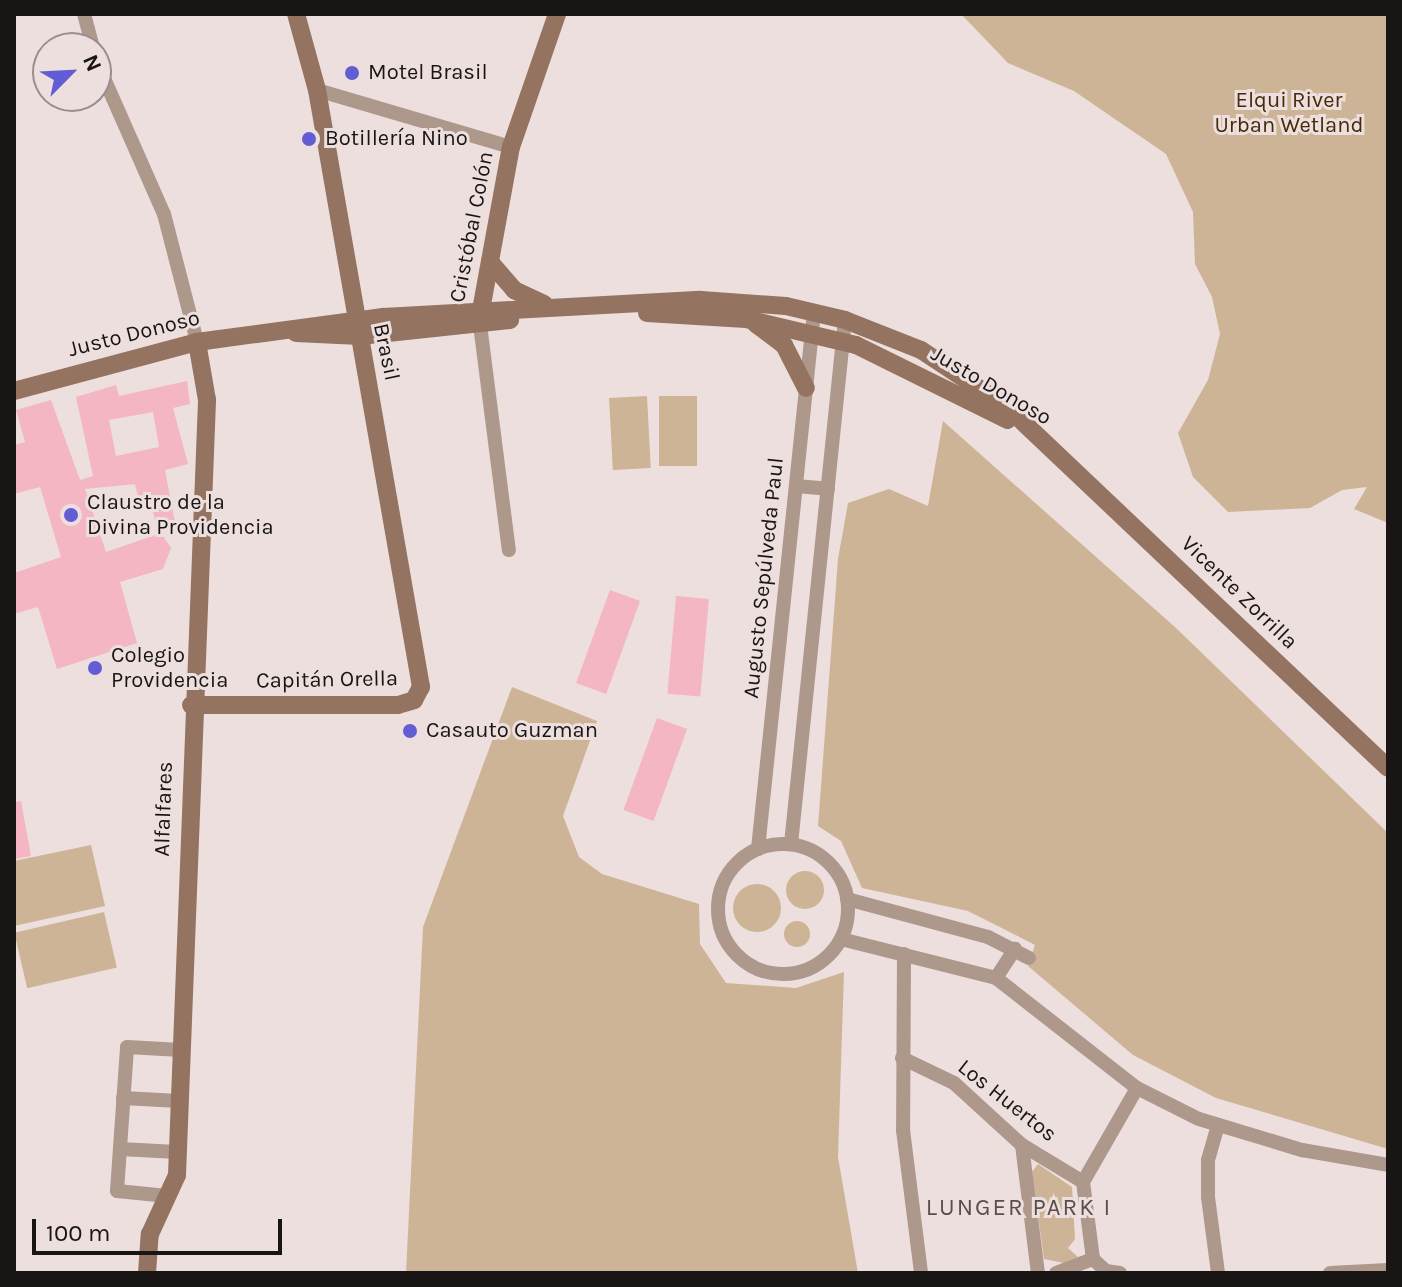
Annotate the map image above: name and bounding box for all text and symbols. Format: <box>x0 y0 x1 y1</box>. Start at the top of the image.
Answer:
north arrow <box>32 32 112 112</box>
text: N <box>77 51 107 76</box>
place label: Motel Brasil <box>368 60 488 86</box>
marker: Motel Brasil <box>343 64 361 82</box>
park label: Elqui River Urban Wetland <box>1214 87 1364 138</box>
place label: Botillería Nino <box>325 126 468 152</box>
marker: Botillería Nino <box>300 130 318 148</box>
street label: Cristóbal Colón <box>444 149 500 305</box>
street label: Justo Donoso <box>65 305 203 363</box>
street label: Brasil <box>367 321 405 383</box>
street label: Justo Donoso <box>926 341 1056 431</box>
street label: Augusto Sepúlveda Paul <box>738 456 790 700</box>
place label: Claustro de la Divina Providencia <box>87 489 274 540</box>
marker: Claustro de la Divina Providencia <box>62 506 80 524</box>
street label: Vicente Zorrilla <box>1175 531 1303 655</box>
place label: Colegio Providencia <box>111 642 228 694</box>
marker: Colegio Providencia <box>86 659 104 677</box>
street label: Capitán Orella <box>256 666 398 694</box>
place label: Casauto Guzman <box>426 718 598 744</box>
marker: Casauto Guzman <box>401 722 419 740</box>
street label: Alfalfares <box>149 761 179 857</box>
street label: Los Huertos <box>952 1054 1062 1148</box>
district label: LUNGER PARK I <box>926 1194 1112 1222</box>
scale bar <box>36 1203 286 1253</box>
text: 100 m <box>46 1219 111 1247</box>

